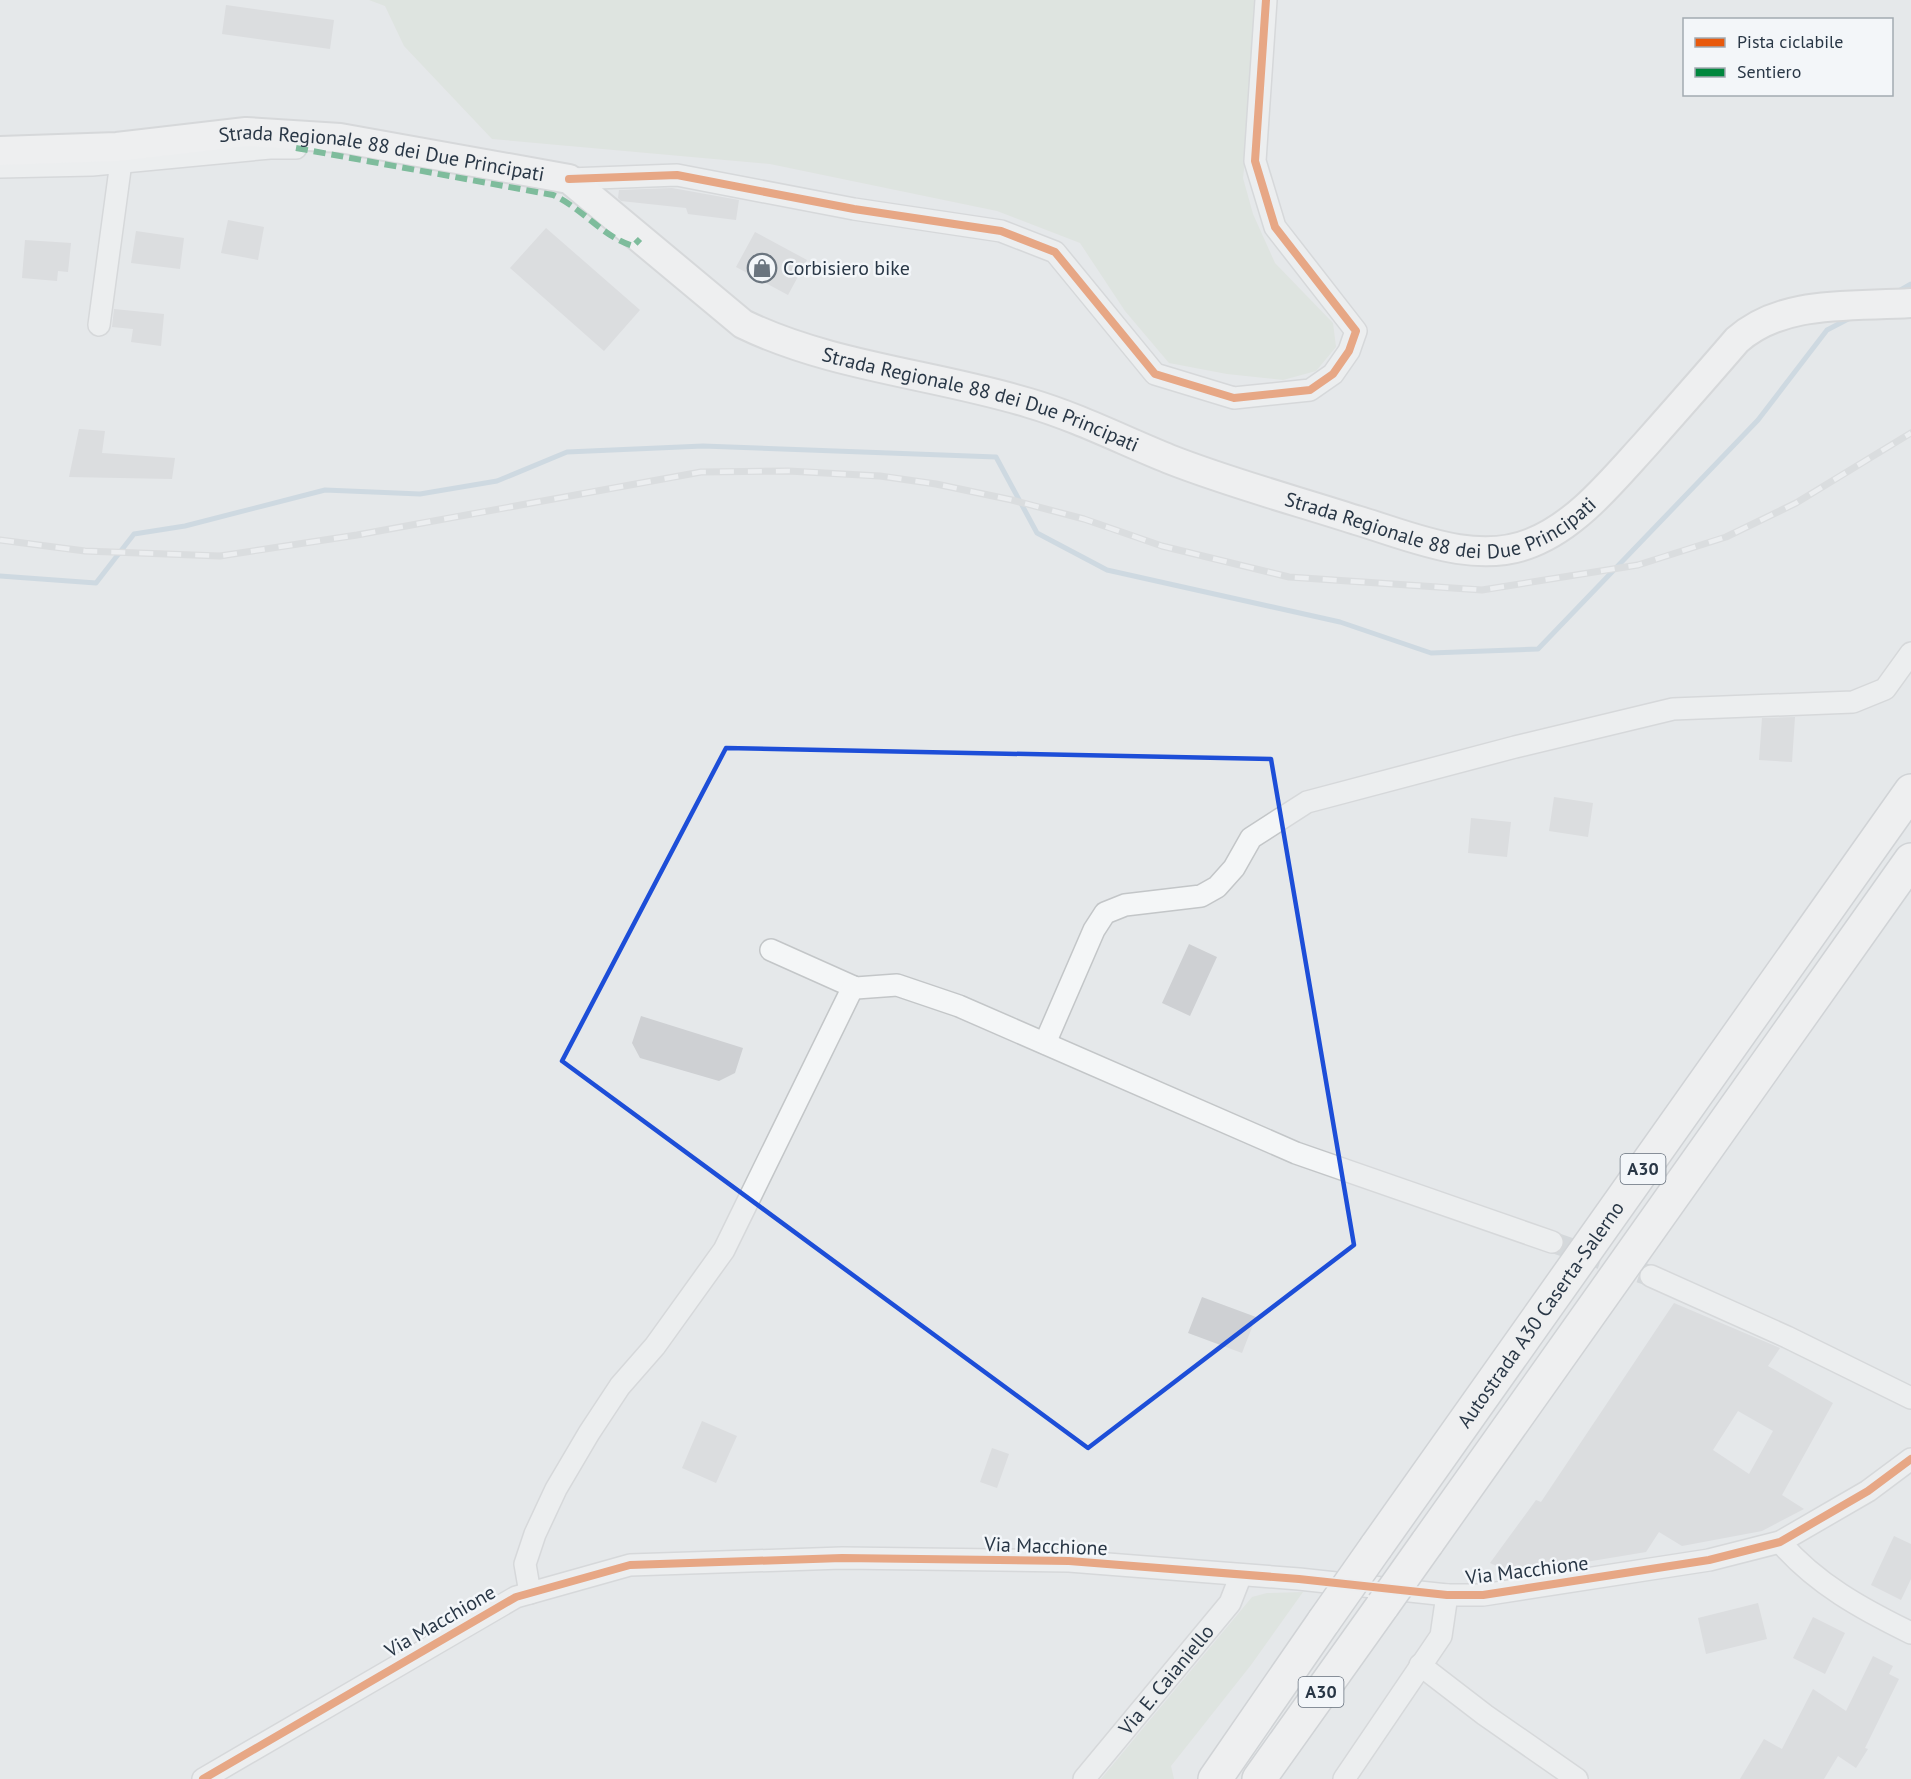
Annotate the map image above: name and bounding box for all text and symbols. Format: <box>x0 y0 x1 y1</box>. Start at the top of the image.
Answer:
legend <box>1683 18 1893 96</box>
text: Pista ciclabile <box>1737 30 1844 53</box>
text: Sentiero <box>1737 60 1801 83</box>
street label: Strada Regionale 88 dei Due Principati <box>217 119 547 187</box>
shop icon: Corbisiero bike <box>746 252 778 284</box>
place label: Corbisiero bike <box>783 255 910 281</box>
street label: Strada Regionale 88 dei Due Principati <box>819 341 1143 458</box>
street label: Strada Regionale 88 dei Due Principati <box>1273 482 1601 506</box>
text: Strada Regionale 88 dei Due Principati <box>1282 486 1602 565</box>
road number: A30 <box>1620 1154 1666 1184</box>
street label: Autostrada A30 Caserta-Salerno <box>1451 1196 1630 1433</box>
street label: Via Macchione <box>983 1531 1108 1561</box>
street label: Via Macchione <box>1463 1550 1590 1591</box>
street label: Via Macchione <box>379 1579 500 1664</box>
street label: Via E. Caianiello <box>1112 1619 1220 1741</box>
road number: A30 <box>1298 1677 1344 1707</box>

